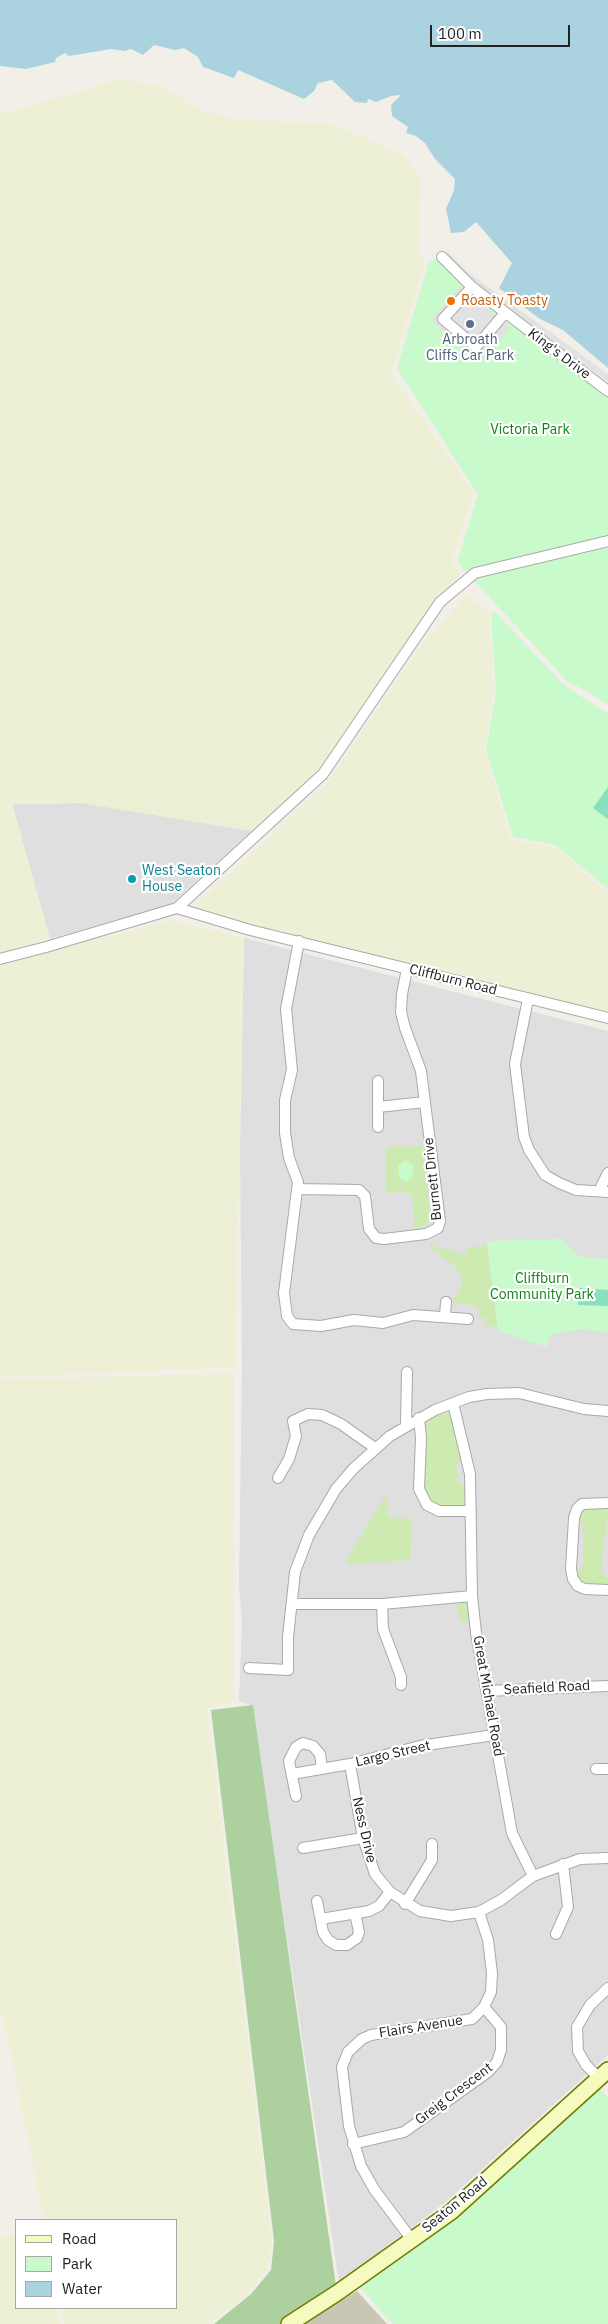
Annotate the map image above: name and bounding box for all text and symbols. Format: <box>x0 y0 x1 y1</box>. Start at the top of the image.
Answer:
scale bar <box>433 15 573 47</box>
text: 100 m <box>438 24 482 43</box>
place label: Roasty Toasty <box>461 293 548 309</box>
marker: Roasty Toasty <box>445 295 457 307</box>
marker: Arbroath Cliffs Car Park <box>464 318 476 330</box>
street label: King's Drive <box>524 325 594 383</box>
place label: Arbroath Cliffs Car Park <box>426 332 514 364</box>
park label: Victoria Park <box>490 422 570 438</box>
place label: West Seaton House <box>142 863 221 896</box>
marker: West Seaton House <box>126 873 138 885</box>
street label: Cliffburn Road <box>407 961 499 999</box>
street label: Burnett Drive <box>420 1137 446 1221</box>
park label: Cliffburn Community Park <box>490 1271 594 1304</box>
street label: Great Michael Road <box>469 1634 507 1758</box>
street label: Seafield Road <box>503 1677 591 1699</box>
street label: Largo Street <box>354 1737 432 1771</box>
street label: Ness Drive <box>348 1796 380 1864</box>
street label: Flairs Avenue <box>378 2012 464 2042</box>
street label: Greig Crescent <box>412 2059 496 2129</box>
street label: Seaton Road <box>419 2173 491 2237</box>
legend <box>15 2219 178 2309</box>
text: Road <box>62 2229 97 2248</box>
text: Park <box>62 2254 92 2273</box>
text: Water <box>62 2279 102 2298</box>

